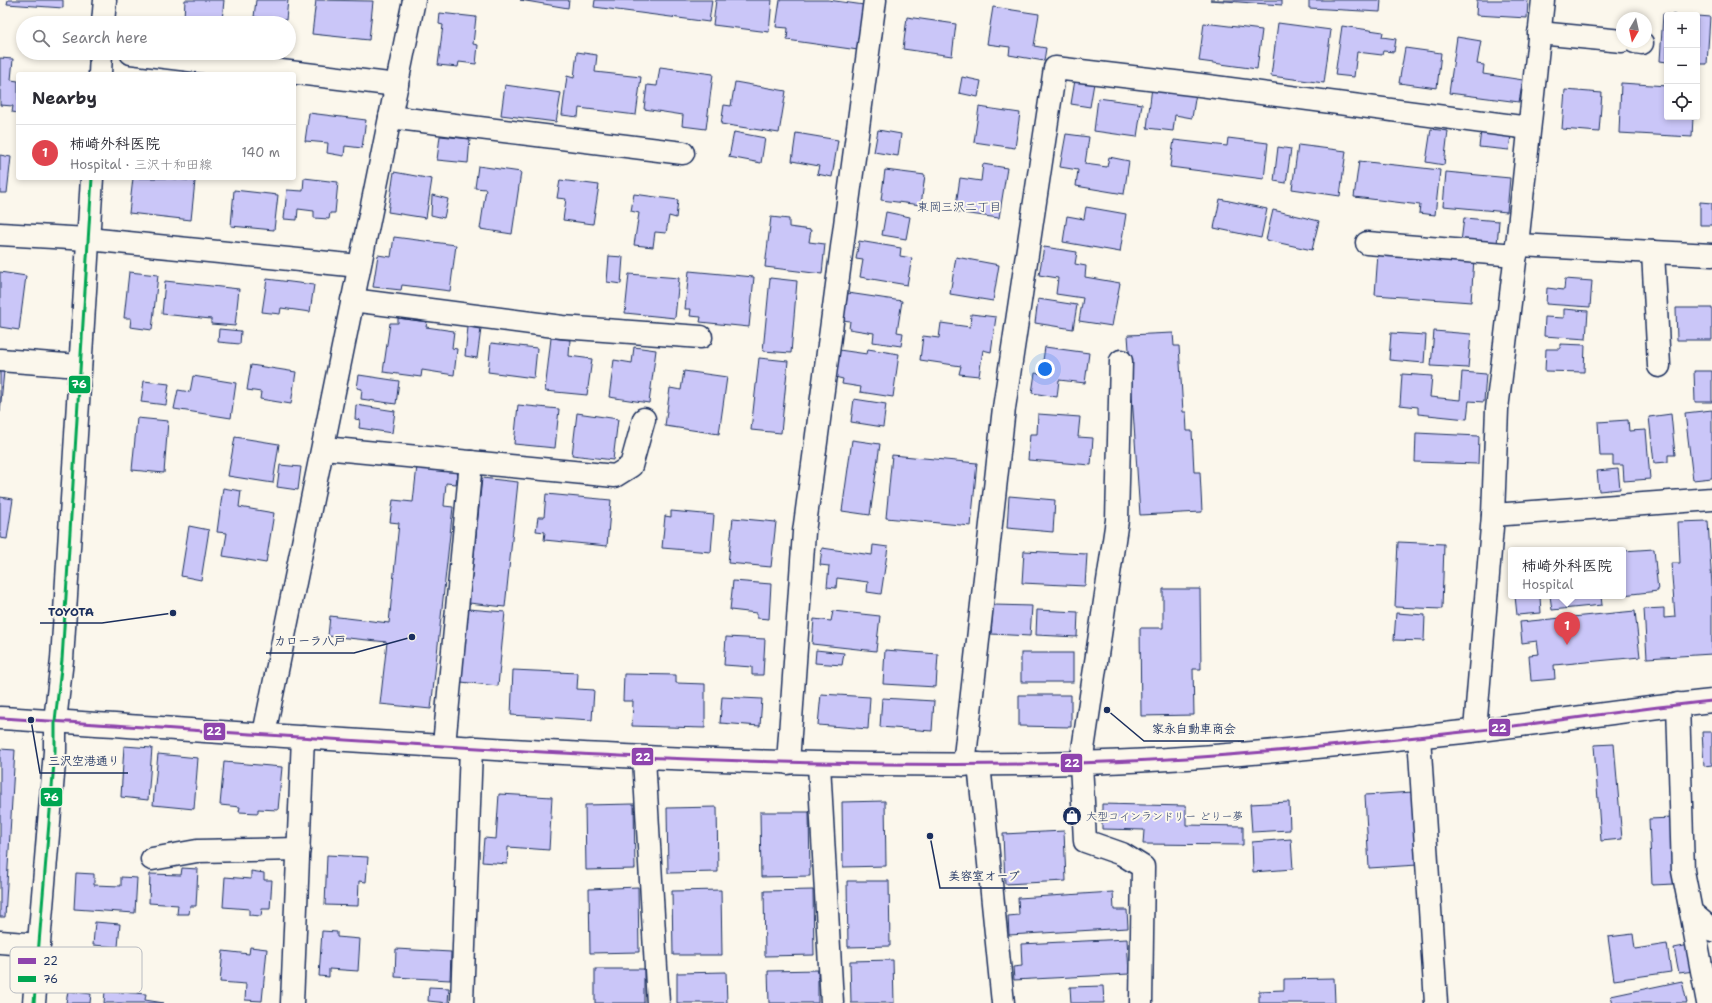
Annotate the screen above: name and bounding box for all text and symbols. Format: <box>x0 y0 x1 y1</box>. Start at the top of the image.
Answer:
north arrow <box>1616 12 1652 48</box>
map controls <box>1664 12 1700 120</box>
button: + <box>1664 12 1700 48</box>
search box <box>16 16 296 60</box>
icon: search <box>30 27 52 49</box>
text: Search here <box>62 28 148 48</box>
button: − <box>1664 48 1700 84</box>
button: locate <box>1664 84 1700 120</box>
text: Nearby <box>32 87 97 109</box>
text: 柿崎外科医院 <box>70 134 160 154</box>
text: 1 <box>42 144 48 161</box>
text: 140 m <box>241 144 280 161</box>
text: Hospital · 三沢十和田線 <box>70 156 212 173</box>
district label: 東岡三沢二丁目 <box>917 199 1001 215</box>
your location <box>1035 359 1055 379</box>
line badge: 76 <box>68 375 91 394</box>
text: 76 <box>71 377 87 392</box>
popup <box>1508 547 1626 599</box>
text: 柿崎外科医院 <box>1522 556 1612 576</box>
text: Hospital <box>1522 576 1573 593</box>
callout: TOYOTA <box>40 599 102 623</box>
text: TOYOTA <box>48 604 94 620</box>
pin: 1 <box>1554 612 1580 645</box>
callout: カローラ八戸 <box>266 629 354 653</box>
text: カローラ八戸 <box>274 633 346 649</box>
callout: 家永自動車商会 <box>1144 717 1244 741</box>
line badge: 22 <box>1488 718 1511 737</box>
text: 家永自動車商会 <box>1152 721 1236 737</box>
text: 22 <box>1491 721 1507 736</box>
line badge: 22 <box>203 722 226 741</box>
text: 22 <box>206 724 222 739</box>
line badge: 22 <box>631 747 654 766</box>
callout: 三沢空港通り <box>40 749 128 773</box>
text: 22 <box>635 750 651 765</box>
text: 三沢空港通り <box>48 753 120 769</box>
line badge: 22 <box>1060 753 1083 773</box>
text: 22 <box>1064 756 1080 771</box>
line badge: 76 <box>40 787 63 807</box>
text: 76 <box>43 790 59 805</box>
shop icon: 大型コインランドリー どりー夢 <box>1061 805 1083 827</box>
place label: 大型コインランドリー どりー夢 <box>1086 809 1243 824</box>
callout: 美容室オーブ <box>940 864 1028 888</box>
text: 美容室オーブ <box>948 868 1020 884</box>
legend <box>10 947 142 993</box>
text: 22 <box>43 954 58 969</box>
text: 76 <box>43 972 58 987</box>

